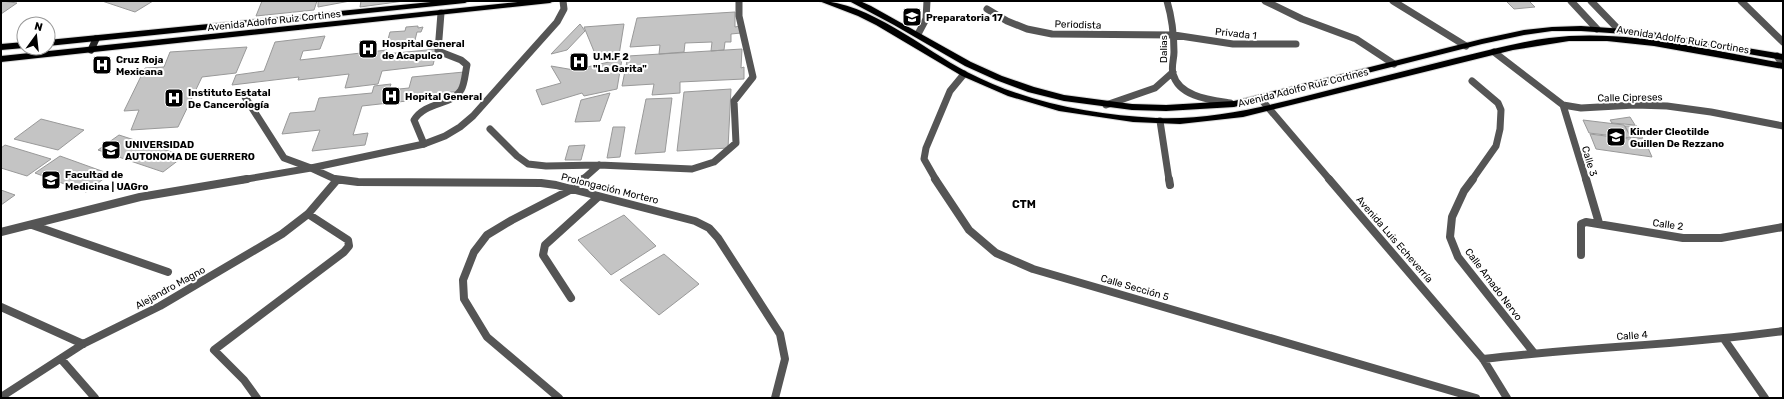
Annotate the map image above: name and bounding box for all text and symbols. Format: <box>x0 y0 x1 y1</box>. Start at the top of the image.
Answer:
school or university icon: Preparatoria 17 <box>901 6 923 28</box>
street label: Avenida Adolfo Ruiz Cortines <box>207 8 341 34</box>
place label: Preparatoria 17 <box>926 12 1003 24</box>
north arrow <box>16 16 56 56</box>
street label: Periodista <box>1054 18 1102 32</box>
text: N <box>33 20 44 34</box>
street label: Avenida Adolfo Ruiz Cortines <box>1616 24 1750 56</box>
street label: Privada 1 <box>1215 26 1257 42</box>
street label: Dalias <box>1158 35 1170 63</box>
hospital icon: Hospital General de Acapulco <box>357 38 379 60</box>
place label: Hospital General de Acapulco <box>382 38 465 62</box>
hospital icon: U.M.F 2 "La Garita" <box>568 51 590 73</box>
place label: U.M.F 2 "La Garita" <box>593 51 647 75</box>
hospital icon: Cruz Roja Mexicana <box>91 54 113 76</box>
place label: Cruz Roja Mexicana <box>116 54 164 78</box>
street label: Avenida Adolfo Ruiz Cortines <box>1237 66 1370 110</box>
hospital icon: Hopital General <box>380 85 402 107</box>
hospital icon: Instituto Estatal De Cancerología <box>163 87 185 109</box>
place label: Instituto Estatal De Cancerología <box>188 87 271 111</box>
place label: Hopital General <box>405 91 482 103</box>
street label: Calle Cipreses <box>1597 91 1663 105</box>
school or university icon: Kinder Cleotilde Guillen De Rezzano <box>1605 126 1627 148</box>
place label: Kinder Cleotilde Guillen De Rezzano <box>1630 126 1724 150</box>
school or university icon: UNIVERSIDAD AUTONOMA DE GUERRERO <box>100 139 122 161</box>
place label: UNIVERSIDAD AUTONOMA DE GUERRERO <box>125 139 255 163</box>
street label: Calle 3 <box>1579 145 1599 178</box>
school or university icon: Facultad de Medicina | UAGro <box>40 169 62 191</box>
place label: Facultad de Medicina | UAGro <box>65 169 148 193</box>
street label: Prolongación Mortero <box>560 171 660 207</box>
street label: Avenida Luis Echeverría <box>1353 194 1435 285</box>
district label: CTM <box>1012 198 1036 211</box>
street label: Calle 2 <box>1652 217 1684 233</box>
street label: Calle Amado Nervo <box>1462 246 1524 323</box>
street label: Alejandro Magno <box>133 264 208 312</box>
street label: Calle Sección 5 <box>1099 272 1170 303</box>
street label: Calle 4 <box>1616 329 1648 343</box>

